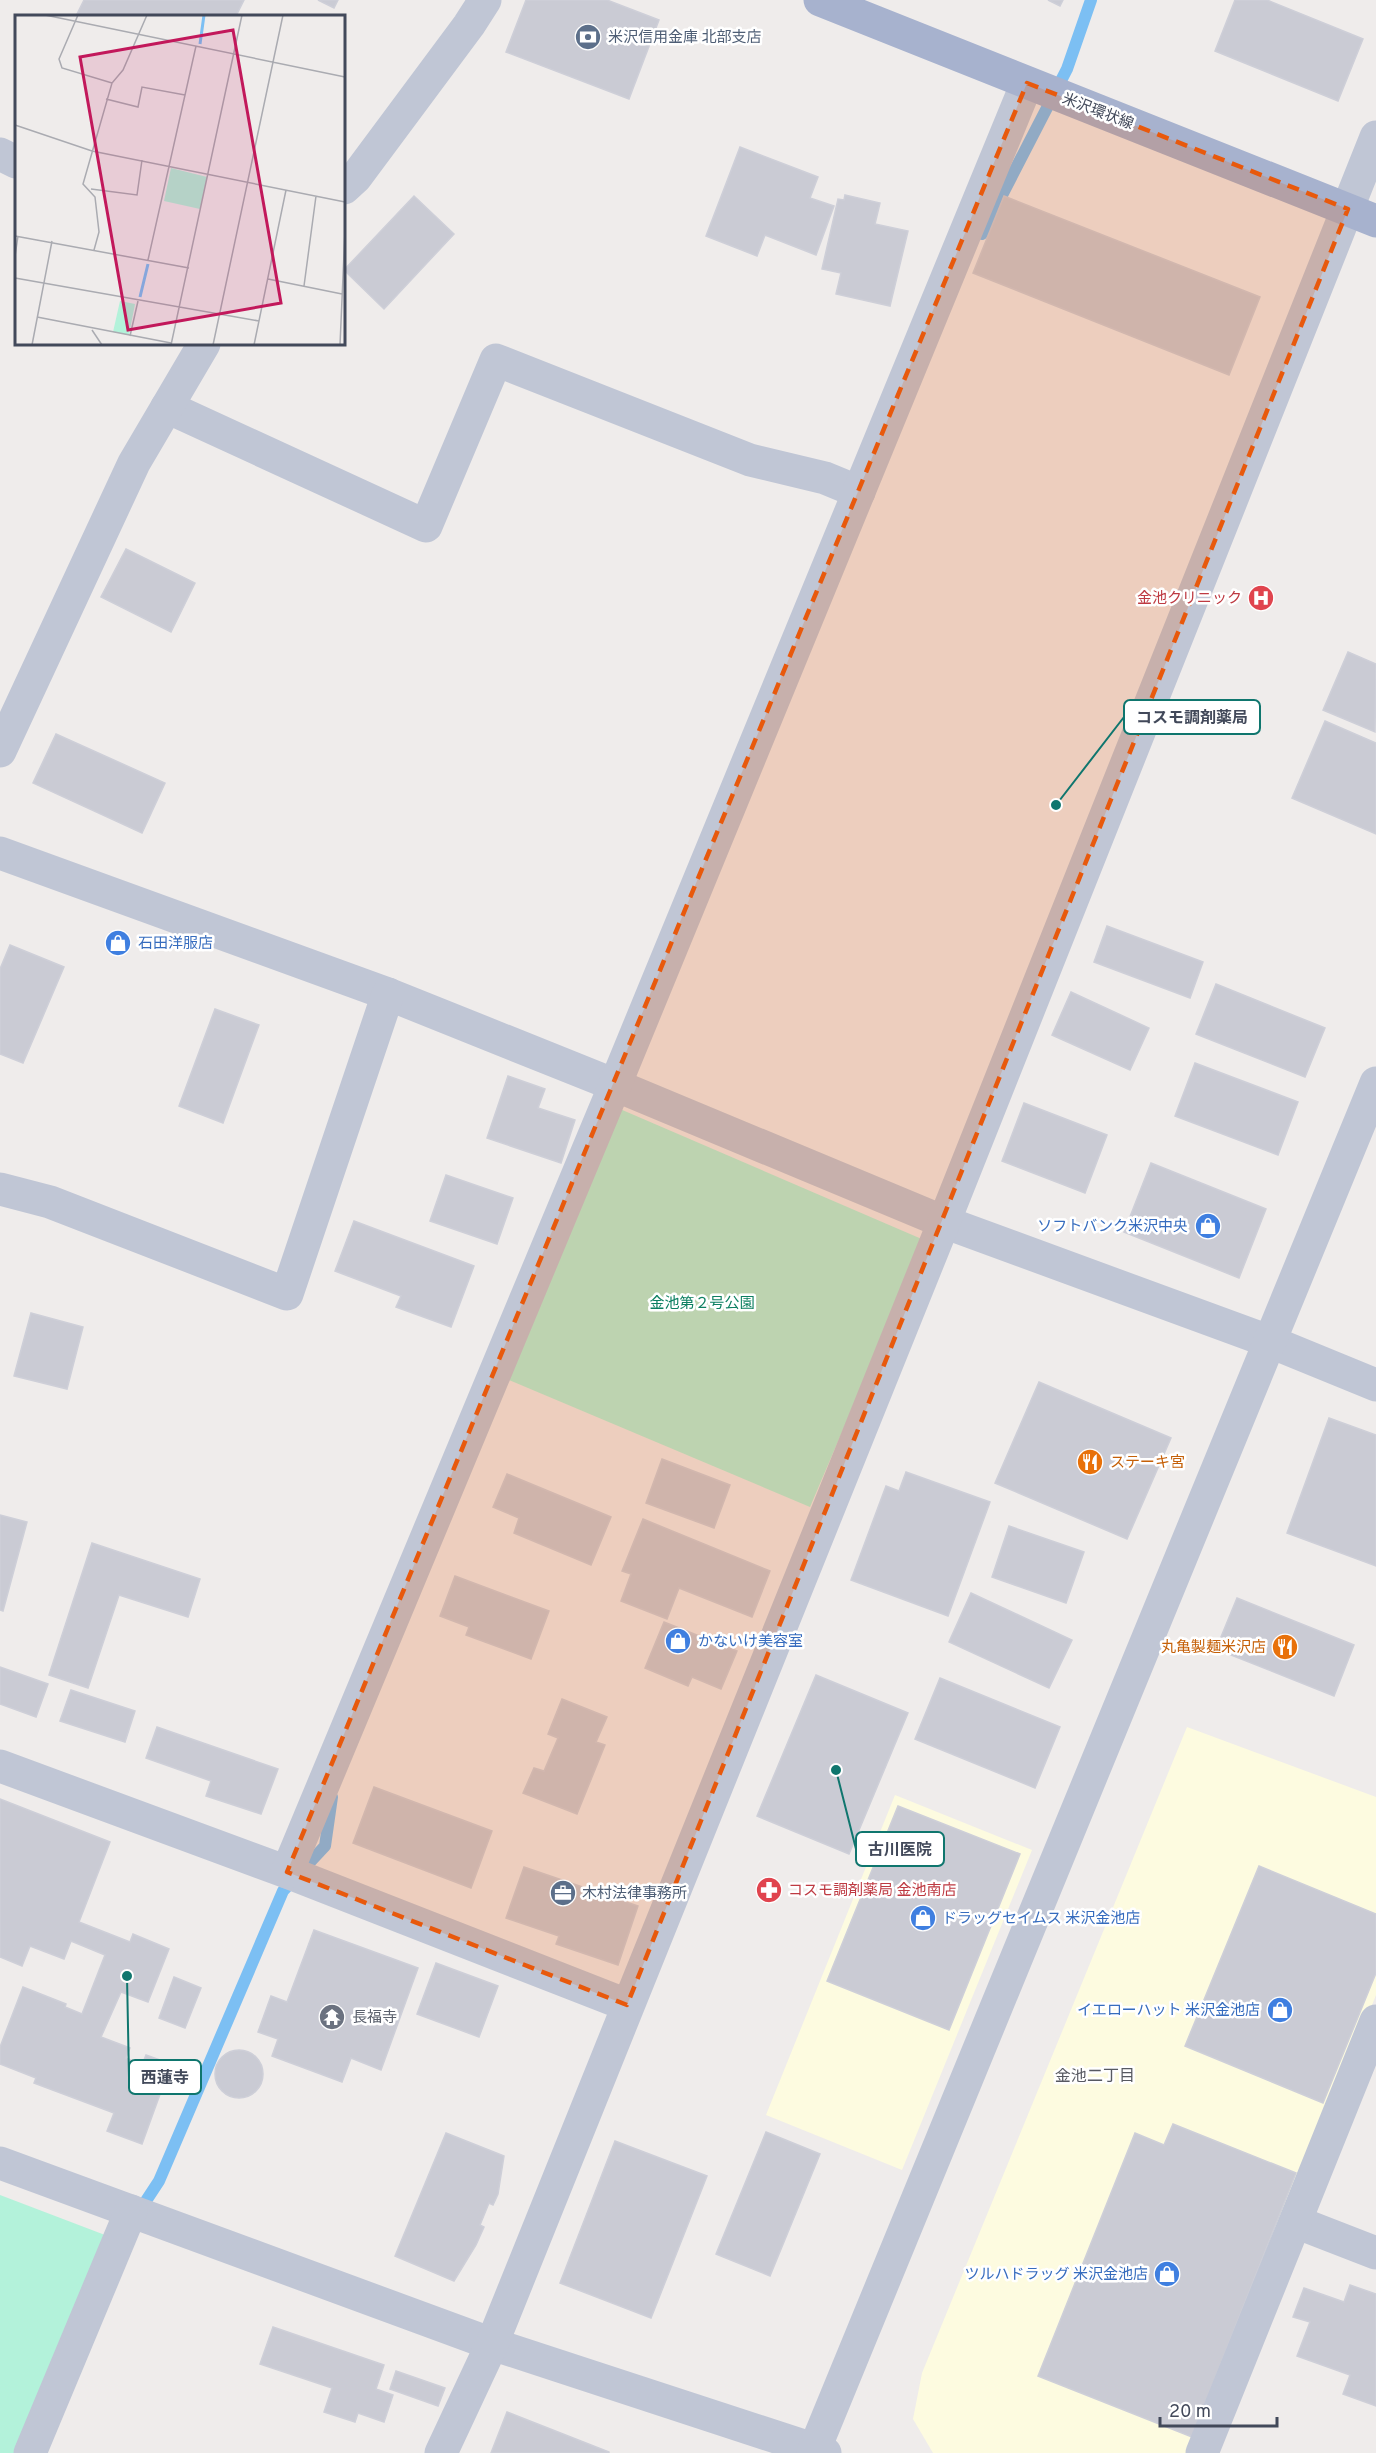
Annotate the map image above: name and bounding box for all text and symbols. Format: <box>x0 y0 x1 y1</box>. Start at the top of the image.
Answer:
inset map <box>15 15 345 345</box>
bank icon: 米沢信用金庫 北部支店 <box>573 22 603 52</box>
place label: 米沢信用金庫 北部支店 <box>608 28 762 48</box>
street label: 米沢環状線 <box>1059 89 1136 135</box>
hospital icon: 金池クリニック <box>1246 583 1276 613</box>
place label: 金池クリニック <box>1137 590 1242 609</box>
callout: コスモ調剤薬局 <box>1124 700 1260 734</box>
text: コスモ調剤薬局 <box>1136 709 1248 729</box>
shop icon: 石田洋服店 <box>103 928 133 958</box>
place label: 石田洋服店 <box>138 935 213 954</box>
shop icon: ソフトバンク米沢中央 <box>1193 1211 1223 1241</box>
place label: ソフトバンク米沢中央 <box>1037 1218 1188 1237</box>
park label: 金池第２号公園 <box>649 1295 755 1314</box>
restaurant icon: ステーキ宮 <box>1075 1447 1105 1477</box>
place label: ステーキ宮 <box>1110 1454 1185 1473</box>
shop icon: かないけ美容室 <box>663 1626 693 1656</box>
restaurant icon: 丸亀製麺米沢店 <box>1270 1632 1300 1662</box>
place label: かないけ美容室 <box>698 1633 803 1652</box>
place label: 丸亀製麺米沢店 <box>1161 1639 1266 1658</box>
callout: 古川医院 <box>856 1832 944 1866</box>
text: 古川医院 <box>868 1841 932 1861</box>
pharmacy icon: コスモ調剤薬局 金池南店 <box>754 1875 784 1905</box>
office icon: 木村法律事務所 <box>548 1878 578 1908</box>
place label: コスモ調剤薬局 金池南店 <box>788 1882 957 1901</box>
place label: 木村法律事務所 <box>582 1884 687 1904</box>
shop icon: ドラッグセイムス 米沢金池店 <box>908 1903 938 1933</box>
place label: ドラッグセイムス 米沢金池店 <box>942 1910 1140 1929</box>
shop icon: イエローハット 米沢金池店 <box>1265 1995 1295 2025</box>
temple icon: 長福寺 <box>317 2002 347 2032</box>
place label: イエローハット 米沢金池店 <box>1077 2002 1260 2021</box>
place label: 長福寺 <box>352 2009 397 2028</box>
callout: 西蓮寺 <box>129 2060 201 2094</box>
district label: 金池二丁目 <box>1055 2067 1135 2087</box>
text: 西蓮寺 <box>141 2069 189 2089</box>
shop icon: ツルハドラッグ 米沢金池店 <box>1152 2259 1182 2289</box>
place label: ツルハドラッグ 米沢金池店 <box>964 2266 1148 2285</box>
scale bar <box>1160 2390 1277 2428</box>
text: 20 m <box>1169 2401 1211 2424</box>

